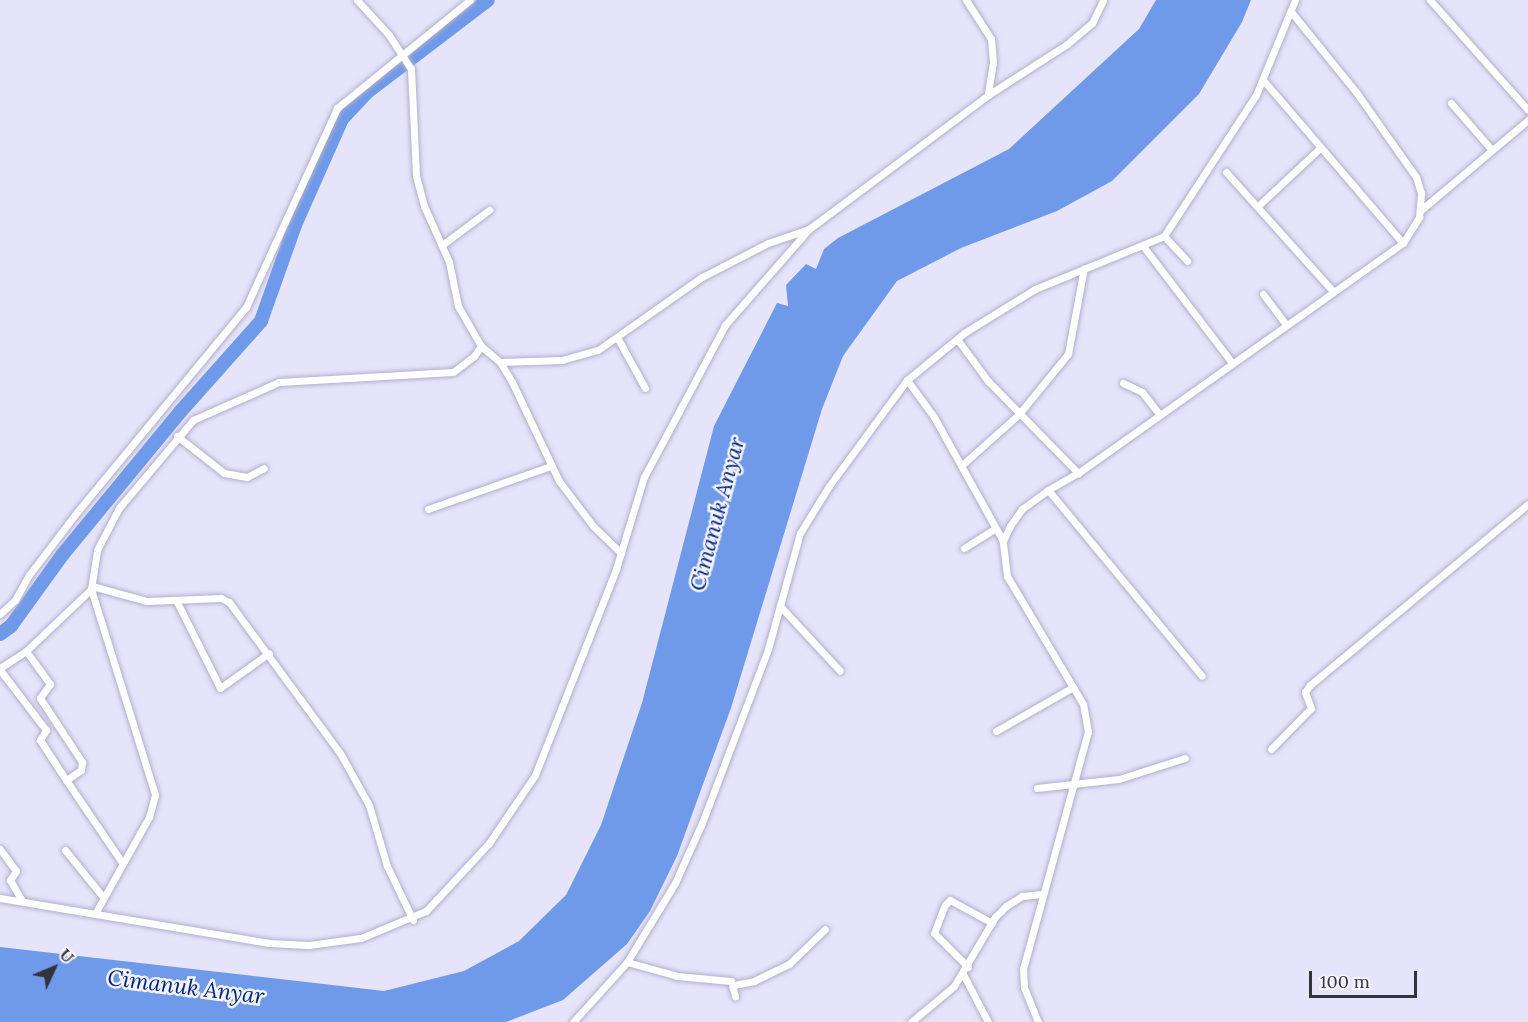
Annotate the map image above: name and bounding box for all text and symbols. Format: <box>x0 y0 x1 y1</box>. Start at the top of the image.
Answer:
water label: Cimanuk Anyar <box>684 434 750 594</box>
north arrow <box>24 938 84 998</box>
text: U <box>56 944 78 967</box>
scale bar <box>1312 959 1420 997</box>
water label: Cimanuk Anyar <box>106 964 266 1010</box>
text: 100 m <box>1320 970 1370 993</box>

